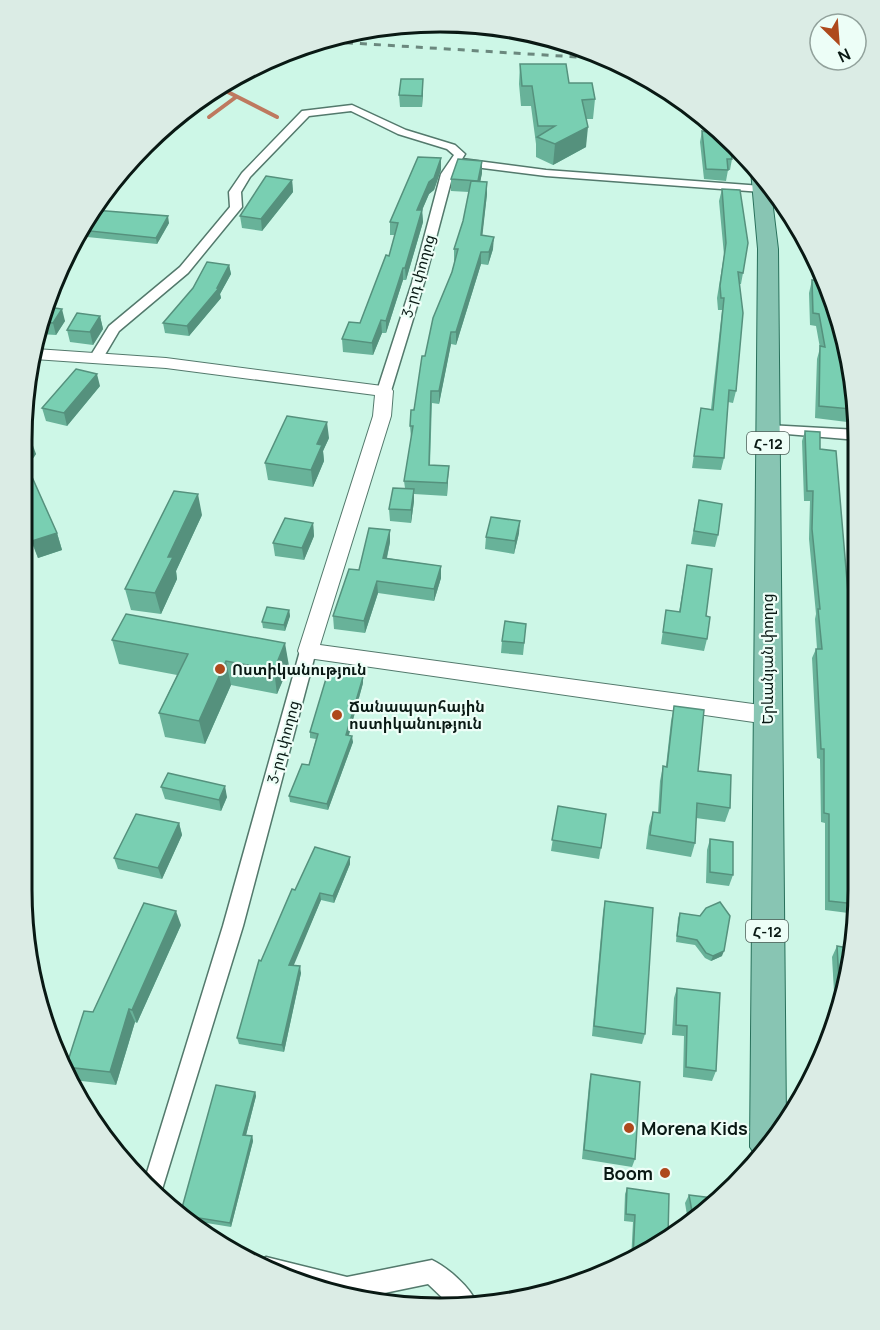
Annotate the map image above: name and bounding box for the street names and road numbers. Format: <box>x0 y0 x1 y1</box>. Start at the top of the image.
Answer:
street label: 3-րդ փողոց <box>396 232 440 320</box>
road number: Հ-12 <box>747 432 789 454</box>
street label: Երևանյան փողոց <box>757 594 778 724</box>
street label: 3-րդ փողոց <box>262 698 304 786</box>
road number: Հ-12 <box>746 920 788 942</box>

